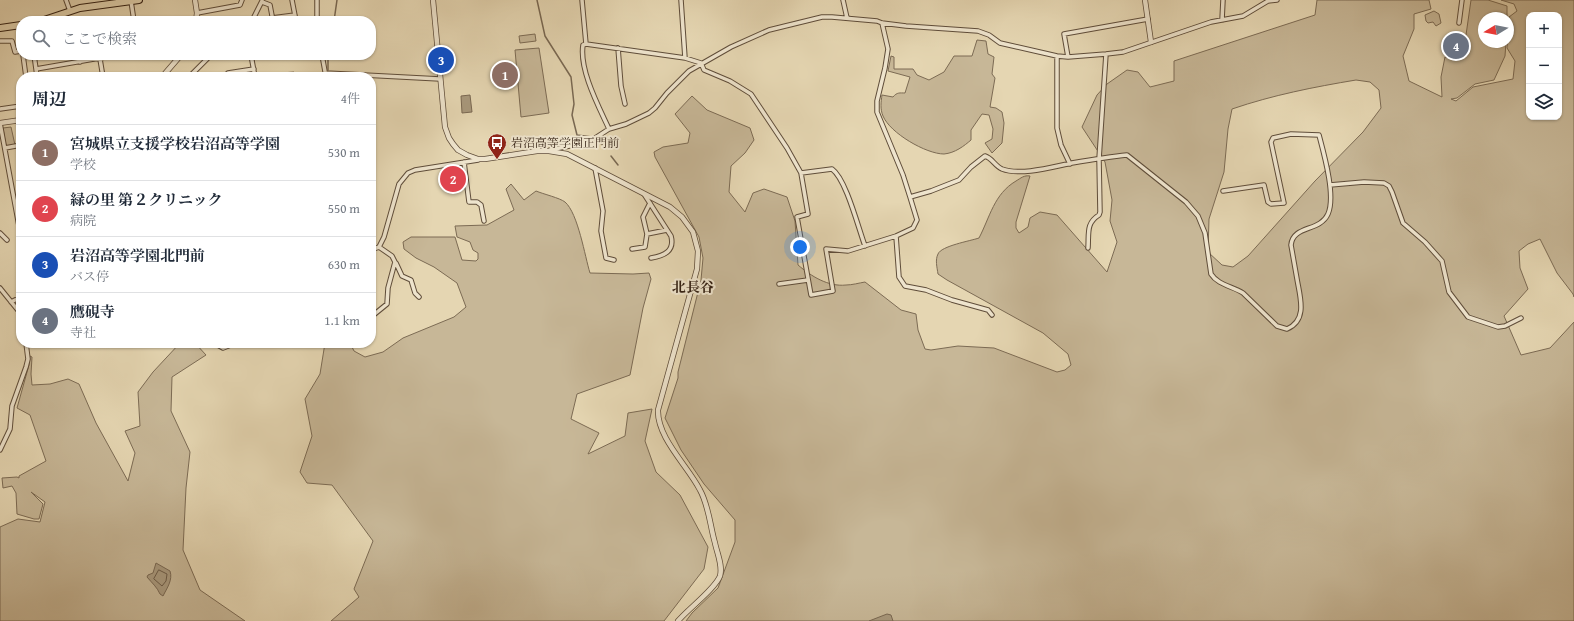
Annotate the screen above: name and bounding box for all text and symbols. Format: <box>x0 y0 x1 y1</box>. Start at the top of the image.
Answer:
north arrow <box>1478 12 1514 48</box>
map controls <box>1526 12 1562 120</box>
button: + <box>1526 12 1562 48</box>
search box <box>16 16 376 60</box>
icon: search <box>30 27 52 49</box>
text: ここで検索 <box>62 28 137 49</box>
pin: 4 <box>1443 31 1469 61</box>
pin: 3 <box>428 45 454 75</box>
button: − <box>1526 48 1562 84</box>
pin: 1 <box>492 60 518 90</box>
button: layers <box>1526 84 1562 120</box>
text: 周辺 <box>32 86 66 111</box>
text: 4件 <box>341 89 360 108</box>
bus stop icon: 岩沼高等学園正門前 <box>486 132 508 160</box>
text: 宮城県立支援学校岩沼高等学園 <box>70 133 280 154</box>
place label: 岩沼高等学園正門前 <box>511 134 619 151</box>
text: 1 <box>42 143 48 162</box>
text: 530 m <box>328 143 360 162</box>
text: 学校 <box>70 155 96 174</box>
pin: 2 <box>440 164 466 194</box>
text: 緑の里 第２クリニック <box>70 189 222 210</box>
text: 2 <box>42 199 48 218</box>
text: 550 m <box>328 199 360 218</box>
text: 病院 <box>70 211 96 230</box>
your location <box>790 237 810 257</box>
text: 岩沼高等学園北門前 <box>70 245 205 266</box>
text: 3 <box>42 255 48 274</box>
text: 630 m <box>328 255 360 274</box>
text: バス停 <box>70 267 109 286</box>
district label: 北長谷 <box>672 277 714 297</box>
text: 鷹硯寺 <box>70 301 115 322</box>
text: 4 <box>42 311 48 330</box>
text: 1.1 km <box>324 311 360 330</box>
text: 寺社 <box>70 323 96 342</box>

